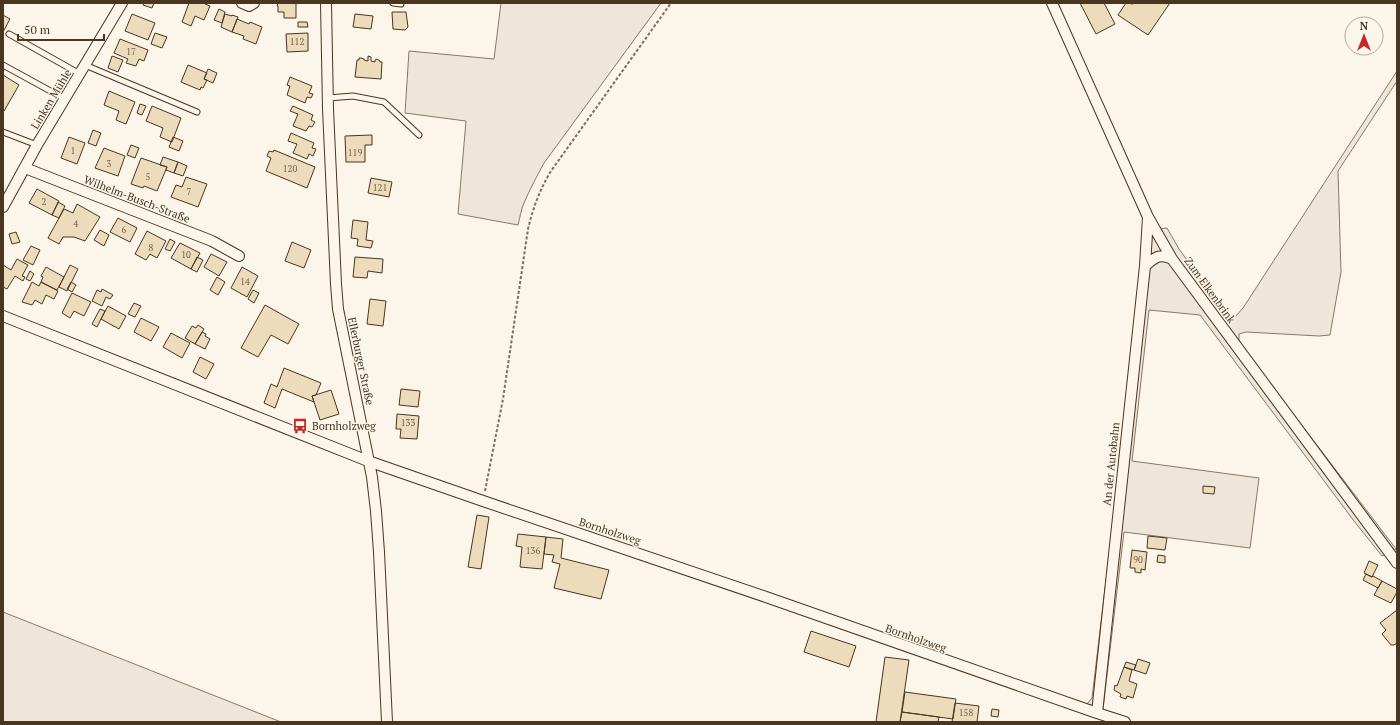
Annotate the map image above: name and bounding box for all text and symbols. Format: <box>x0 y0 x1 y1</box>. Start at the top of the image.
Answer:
scale bar <box>18 16 104 42</box>
north arrow <box>1344 16 1384 56</box>
text: N <box>1360 19 1369 33</box>
text: 50 m <box>24 22 51 37</box>
house number: 112 <box>290 36 304 48</box>
house number: 17 <box>126 46 136 58</box>
street label: Linken Mühle <box>28 66 75 131</box>
house number: 1 <box>71 145 75 157</box>
house number: 119 <box>348 147 362 159</box>
house number: 3 <box>107 158 112 170</box>
house number: 120 <box>283 163 297 175</box>
house number: 5 <box>146 171 151 183</box>
street label: Wilhelm-Busch-Straße <box>82 172 193 226</box>
house number: 121 <box>373 182 387 194</box>
house number: 7 <box>187 186 192 198</box>
house number: 2 <box>42 196 47 208</box>
house number: 4 <box>74 218 79 230</box>
house number: 6 <box>122 224 127 236</box>
house number: 8 <box>149 242 154 254</box>
house number: 10 <box>181 249 191 261</box>
street label: Zum Elkenbrink <box>1181 254 1239 326</box>
house number: 14 <box>240 276 250 288</box>
street label: Ellerburger Straße <box>345 316 377 407</box>
bus stop icon: Bornholzweg <box>291 417 309 435</box>
house number: 133 <box>401 417 415 429</box>
place label: Bornholzweg <box>312 419 376 433</box>
street label: An der Autobahn <box>1100 421 1122 506</box>
street label: Bornholzweg <box>577 514 643 548</box>
house number: 136 <box>526 545 540 557</box>
house number: 90 <box>1133 554 1143 566</box>
street label: Bornholzweg <box>884 621 949 655</box>
house number: 158 <box>959 707 973 719</box>

